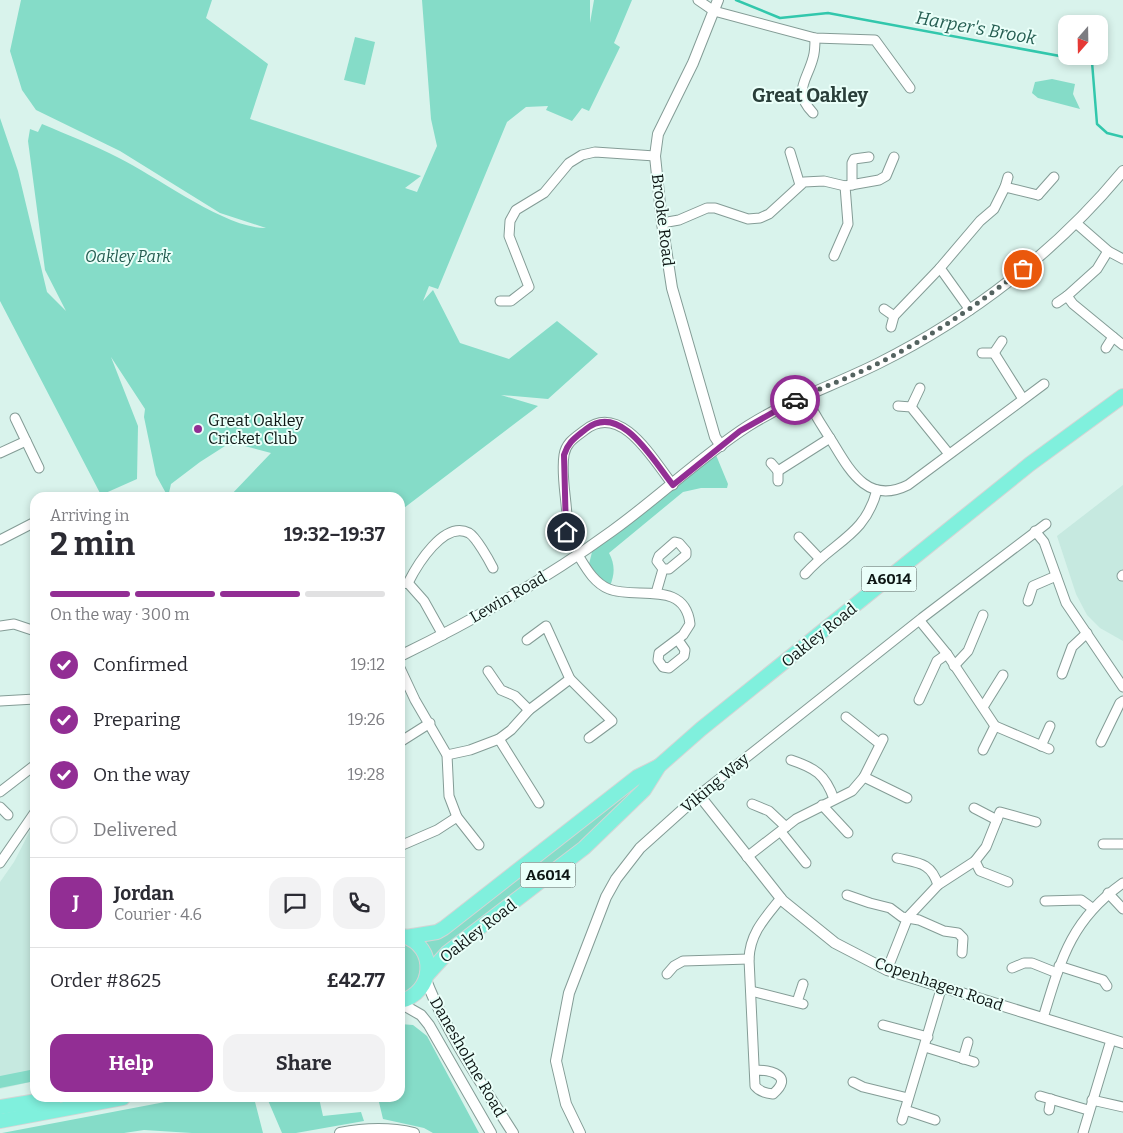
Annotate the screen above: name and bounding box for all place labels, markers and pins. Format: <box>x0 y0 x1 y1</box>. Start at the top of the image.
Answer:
pin <box>1002 248 1044 290</box>
place label: Great Oakley Cricket Club <box>208 411 304 448</box>
marker: Great Oakley Cricket Club <box>192 423 204 435</box>
pin <box>545 511 587 553</box>

